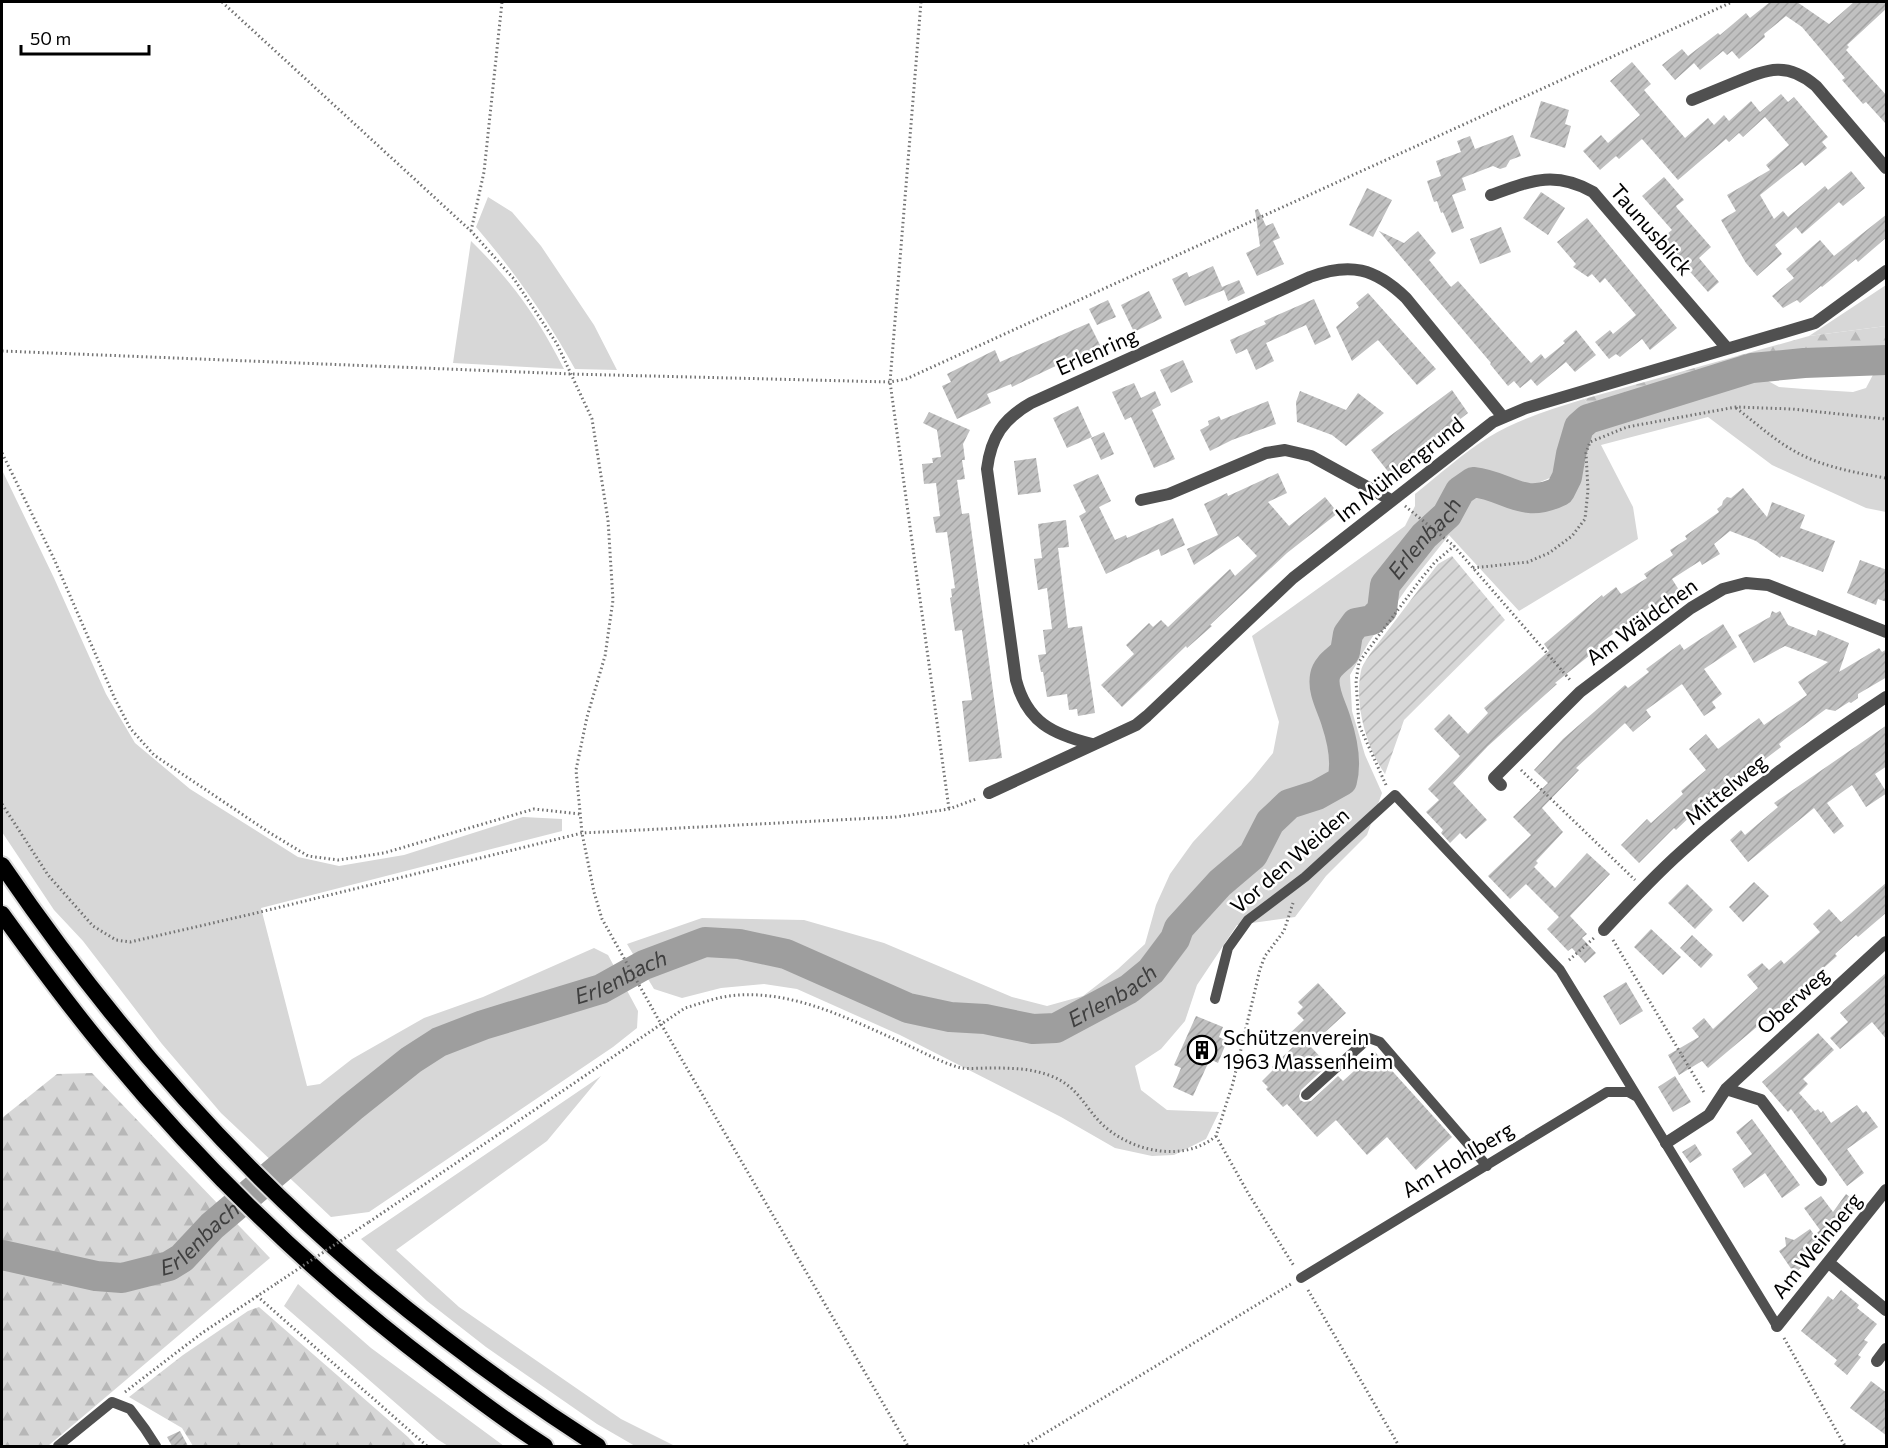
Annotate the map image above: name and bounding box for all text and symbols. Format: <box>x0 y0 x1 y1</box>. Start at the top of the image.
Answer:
scale bar <box>21 18 148 56</box>
text: 50 m <box>30 27 71 49</box>
street label: Taunusblick <box>1606 178 1699 280</box>
street label: Erlenring <box>1052 322 1141 380</box>
street label: Im Mühlengrund <box>1330 411 1468 527</box>
water label: Erlenbach <box>1381 493 1467 584</box>
street label: Am Wäldchen <box>1581 572 1701 669</box>
street label: Mittelweg <box>1679 748 1771 829</box>
street label: Vor den Weiden <box>1225 802 1353 918</box>
water label: Erlenbach <box>571 944 671 1009</box>
water label: Erlenbach <box>1063 958 1162 1032</box>
street label: Oberweg <box>1751 961 1833 1039</box>
place label: Schützenverein 1963 Massenheim <box>1223 1024 1393 1073</box>
building icon: Schützenverein 1963 Massenheim <box>1186 1034 1218 1066</box>
street label: Am Hohlberg <box>1397 1116 1518 1202</box>
street label: Am Weinberg <box>1766 1187 1866 1303</box>
water label: Erlenbach <box>157 1195 245 1281</box>

